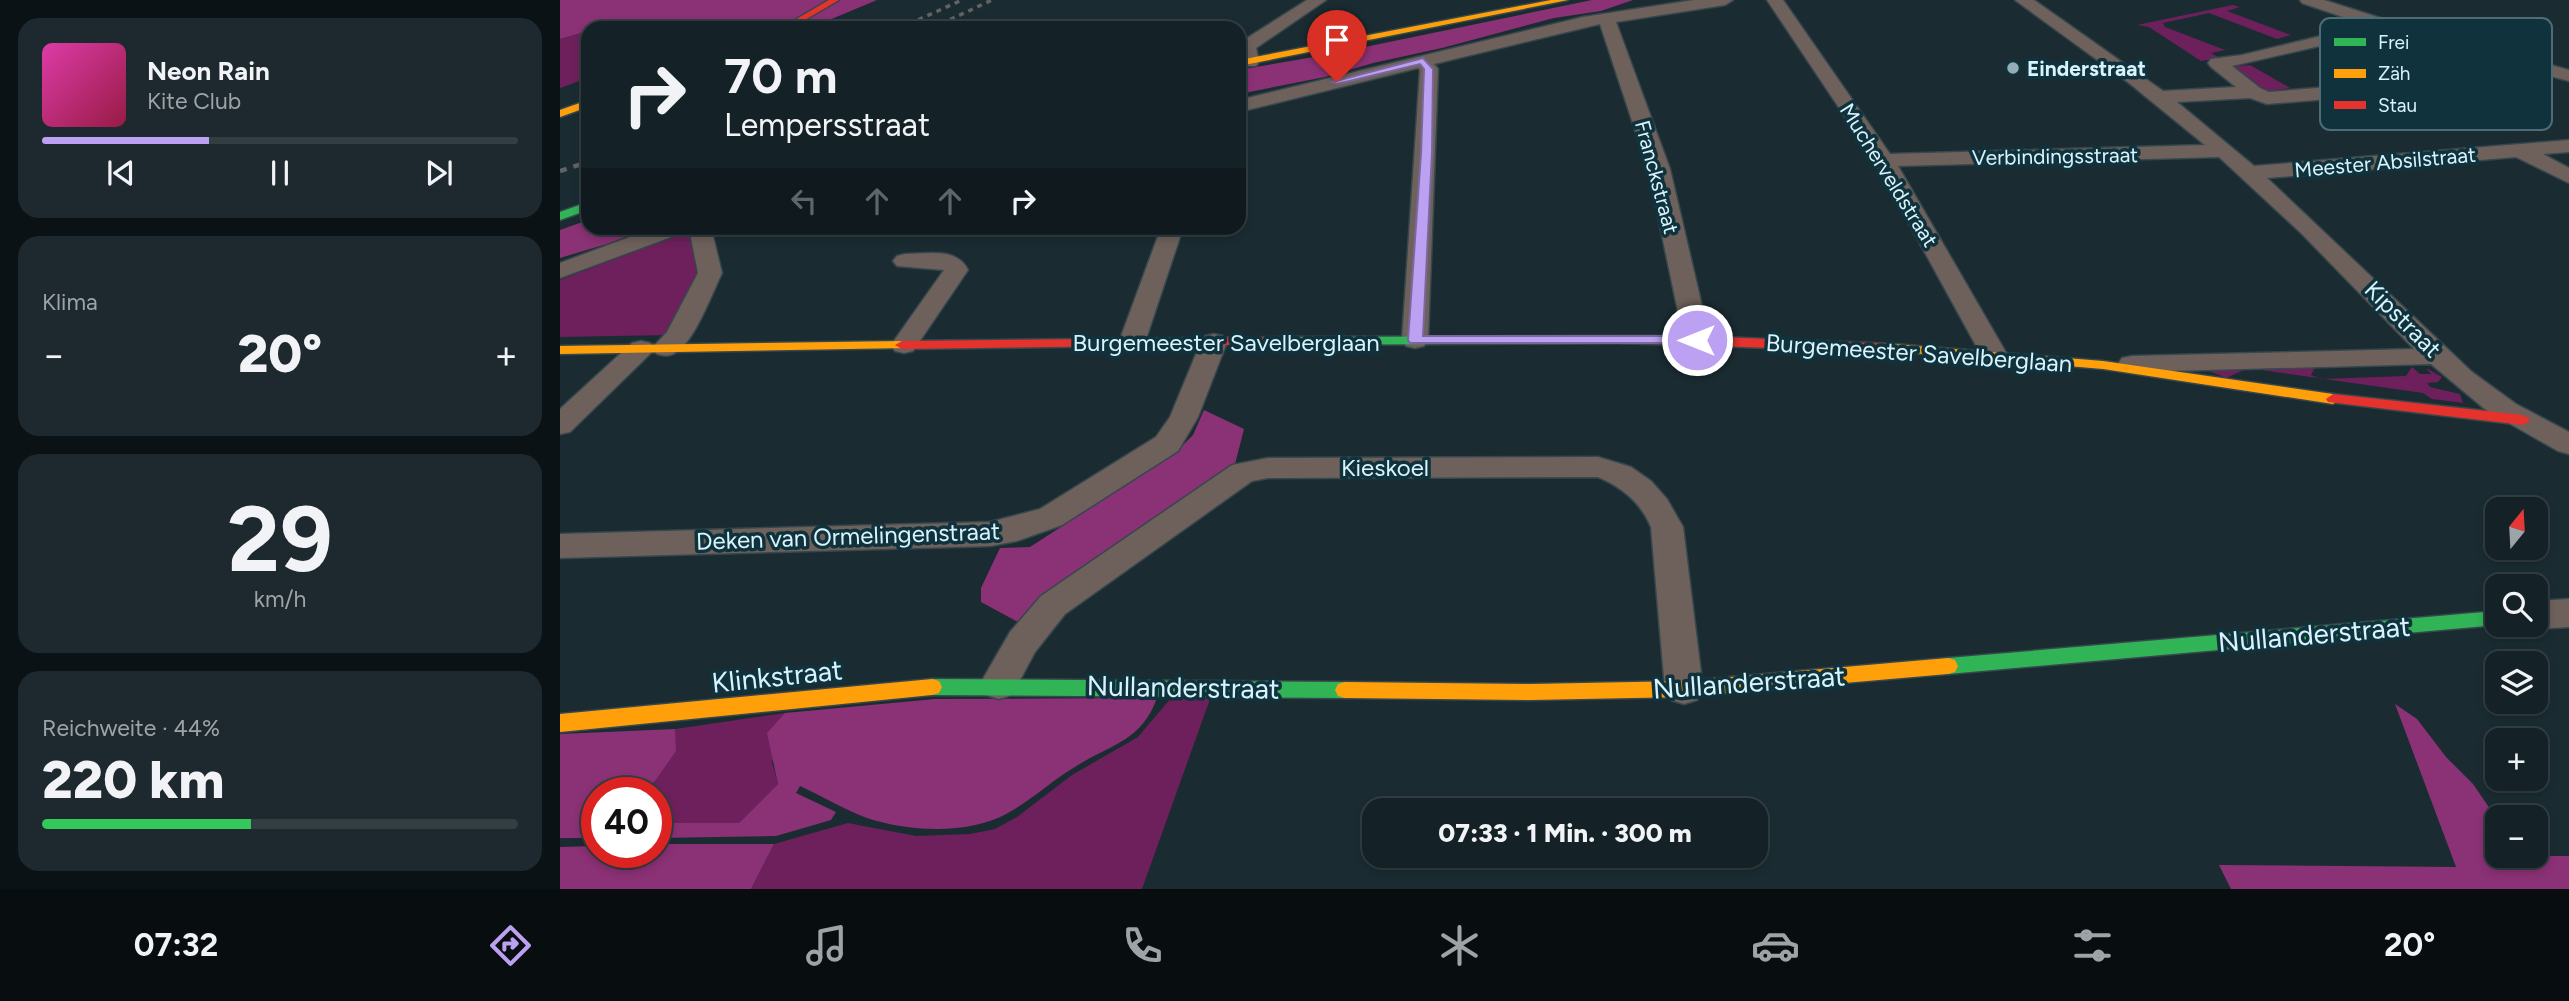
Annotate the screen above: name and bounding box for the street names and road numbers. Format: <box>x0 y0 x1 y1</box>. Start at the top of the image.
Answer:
street label: Mucherveldstraat <box>1835 99 1943 251</box>
street label: Franckstraat <box>1630 118 1684 237</box>
street label: Verbindingsstraat <box>1972 142 2138 170</box>
street label: Meester Absilstraat <box>2293 142 2477 182</box>
street label: Kipstraat <box>2359 275 2447 363</box>
street label: Burgemeester Savelberglaan <box>1072 328 1380 357</box>
street label: Burgemeester Savelberglaan <box>1765 328 2073 378</box>
street label: Kieskoel <box>1341 453 1429 482</box>
street label: Deken van Ormelingenstraat <box>695 516 1001 556</box>
street label: Nullanderstraat <box>2216 609 2412 659</box>
street label: Klinkstraat <box>710 652 844 700</box>
street label: Nullanderstraat <box>1652 658 1846 706</box>
street label: Nullanderstraat <box>1086 668 1280 706</box>

